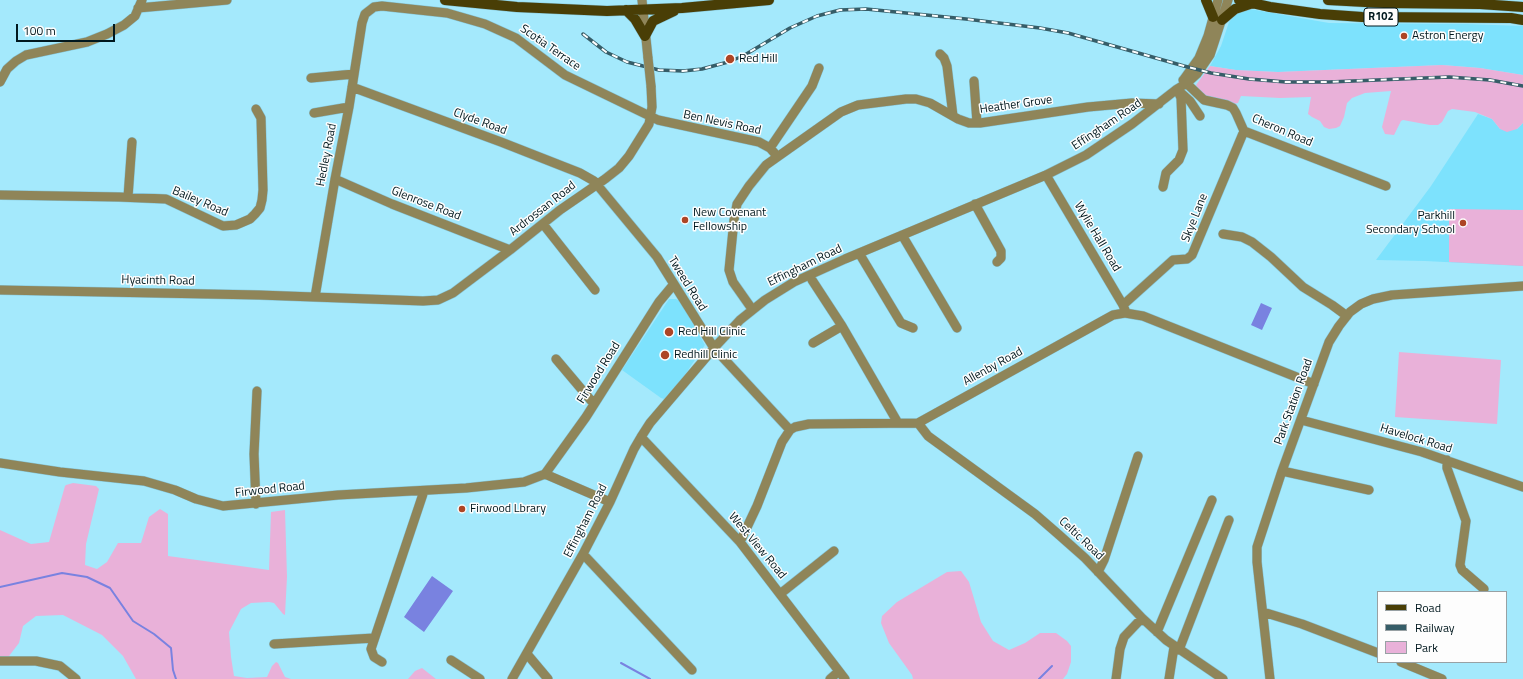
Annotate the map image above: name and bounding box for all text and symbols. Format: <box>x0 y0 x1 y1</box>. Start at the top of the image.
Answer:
road number: R102 <box>1364 8 1398 26</box>
scale bar <box>18 16 117 42</box>
text: 100 m <box>23 21 56 40</box>
street label: Scotia Terrace <box>517 22 583 74</box>
place label: Astron Energy <box>1412 29 1484 43</box>
marker: Astron Energy <box>1399 31 1409 41</box>
place label: Red Hill <box>739 52 778 66</box>
marker: Red Hill <box>724 53 736 65</box>
street label: Heather Grove <box>979 93 1053 117</box>
street label: Effingham Road <box>1069 96 1145 154</box>
street label: Clyde Road <box>451 106 509 138</box>
street label: Ben Nevis Road <box>682 108 762 138</box>
street label: Cheron Road <box>1250 112 1314 150</box>
street label: Hedley Road <box>314 122 340 188</box>
street label: Ardrossan Road <box>507 179 579 239</box>
street label: Bailey Road <box>170 184 230 220</box>
street label: Glenrose Road <box>389 184 463 224</box>
street label: Skye Lane <box>1179 192 1211 244</box>
street label: Wylie Hall Road <box>1071 200 1123 274</box>
place label: New Covenant Fellowship <box>693 206 766 234</box>
place label: Parkhill Secondary School <box>1366 209 1455 237</box>
marker: New Covenant Fellowship <box>680 215 690 225</box>
marker: Parkhill Secondary School <box>1458 218 1468 228</box>
street label: Effingham Road <box>765 242 845 290</box>
street label: Tweed Road <box>665 254 709 314</box>
street label: Hyacinth Road <box>121 273 195 289</box>
place label: Red Hill Clinic <box>678 325 745 339</box>
marker: Red Hill Clinic <box>663 326 675 338</box>
street label: Firwood Road <box>574 340 624 406</box>
street label: Allenby Road <box>961 345 1025 389</box>
place label: Redhill Clinic <box>674 348 737 362</box>
marker: Redhill Clinic <box>659 349 671 361</box>
street label: Park Station Road <box>1272 357 1316 447</box>
street label: Havelock Road <box>1378 421 1454 457</box>
street label: Firwood Road <box>235 479 305 501</box>
street label: Effingham Road <box>561 482 611 560</box>
place label: Firwood Lbrary <box>470 502 546 516</box>
marker: Firwood Lbrary <box>457 504 467 514</box>
street label: West View Road <box>725 510 789 582</box>
street label: Celtic Road <box>1056 515 1106 563</box>
legend <box>1377 591 1507 663</box>
text: Road <box>1415 598 1441 617</box>
text: Railway <box>1415 618 1455 637</box>
text: Park <box>1415 638 1438 657</box>

